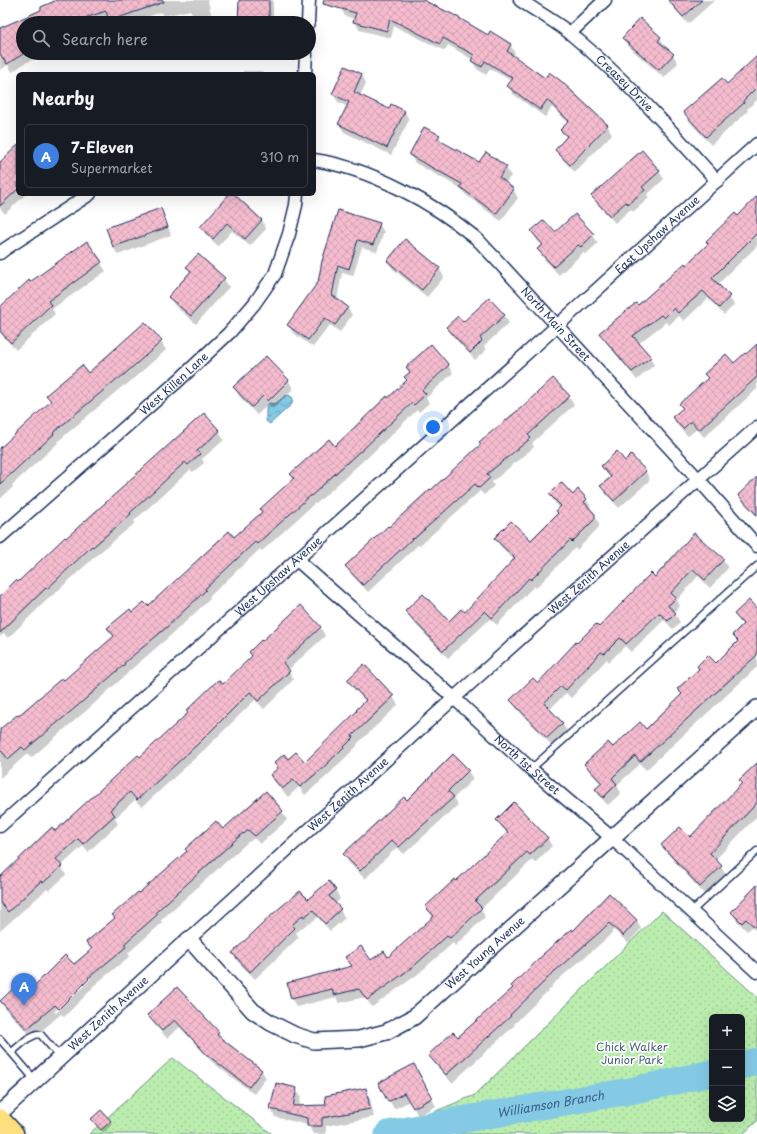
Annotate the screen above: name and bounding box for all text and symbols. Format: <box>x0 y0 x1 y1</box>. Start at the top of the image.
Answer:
search box <box>16 16 316 60</box>
icon: search <box>30 27 52 49</box>
text: Search here <box>62 27 148 50</box>
street label: Creasey Drive <box>592 51 658 115</box>
text: Nearby <box>32 85 94 111</box>
text: 7-Eleven <box>71 135 134 158</box>
text: A <box>41 147 51 166</box>
text: 310 m <box>260 147 299 166</box>
text: Supermarket <box>71 158 153 177</box>
street label: East Upshaw Avenue <box>611 191 703 278</box>
street label: North Main Street <box>517 283 595 365</box>
street label: West Killen Lane <box>136 348 212 419</box>
your location <box>423 417 443 437</box>
street label: West Upshaw Avenue <box>231 532 325 620</box>
street label: West Zenith Avenue <box>544 536 633 618</box>
street label: North 1st Street <box>491 730 564 799</box>
street label: West Zenith Avenue <box>304 753 392 835</box>
street label: West Young Avenue <box>441 912 528 993</box>
street label: West Zenith Avenue <box>64 972 152 1055</box>
pin: A <box>11 973 37 1006</box>
map controls <box>709 1014 745 1122</box>
button: + <box>709 1014 745 1050</box>
park label: Chick Walker Junior Park <box>596 1038 669 1068</box>
button: − <box>709 1050 745 1086</box>
water label: Williamson Branch <box>495 1085 606 1122</box>
button: layers <box>709 1086 745 1122</box>

